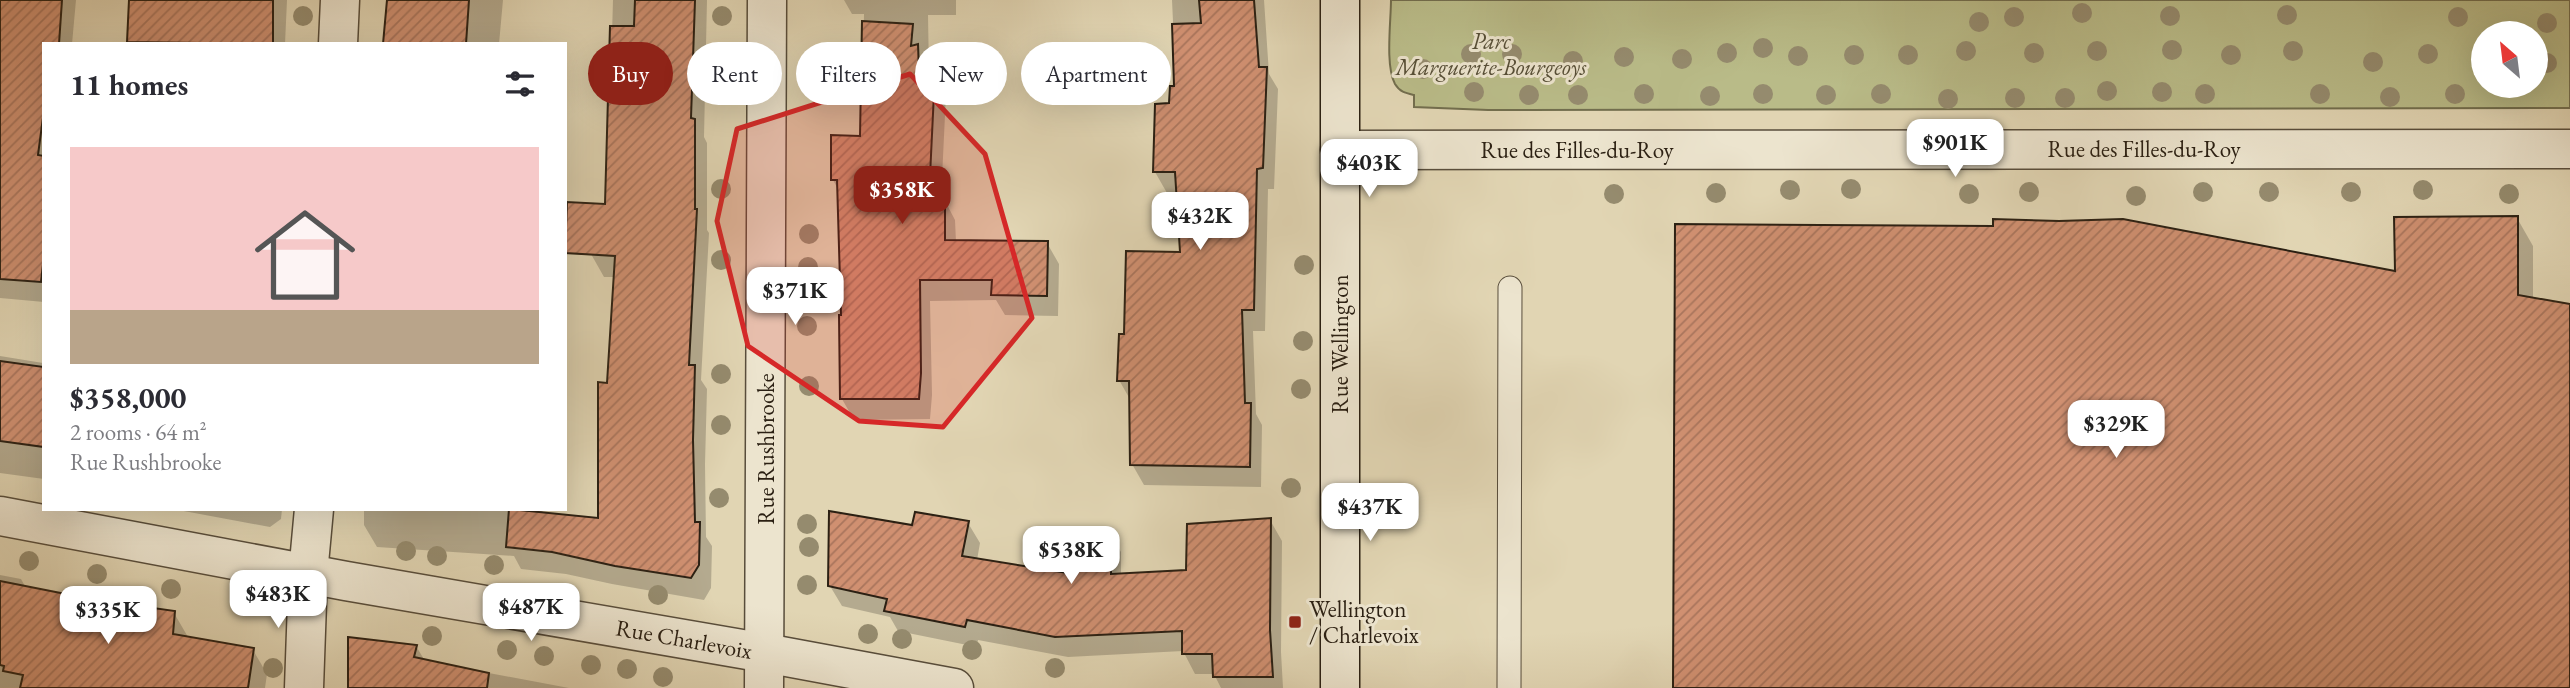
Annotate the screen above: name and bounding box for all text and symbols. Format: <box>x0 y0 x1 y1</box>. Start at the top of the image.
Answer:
north arrow <box>2471 21 2548 98</box>
map controls <box>2471 21 2548 98</box>
park label: Parc Marguerite-Bourgeoys <box>1394 26 1587 82</box>
chip: Buy <box>588 42 673 105</box>
chip: Rent <box>687 42 782 105</box>
chip: Filters <box>796 42 901 105</box>
chip: New <box>915 42 1007 105</box>
chip: Apartment <box>1021 42 1171 105</box>
text: 11 homes <box>70 65 188 104</box>
icon: filters <box>501 65 539 103</box>
pin: $901K <box>1906 120 2004 179</box>
text: $901K <box>1923 127 1987 157</box>
street label: Rue des Filles-du-Roy <box>2047 134 2242 164</box>
street label: Rue des Filles-du-Roy <box>1480 135 1675 165</box>
pin: $403K <box>1320 140 1418 199</box>
text: $403K <box>1337 147 1401 177</box>
pin: $358K <box>853 166 951 226</box>
text: $358K <box>870 174 934 204</box>
icon: home <box>242 192 368 318</box>
pin: $432K <box>1151 192 1249 252</box>
text: $432K <box>1168 200 1232 230</box>
pin: $371K <box>746 268 844 327</box>
street label: Rue Wellington <box>1325 274 1355 414</box>
text: $371K <box>763 275 827 305</box>
street label: Rue Rushbrooke <box>751 373 781 525</box>
text: $358,000 <box>70 378 186 417</box>
pin: $329K <box>2067 400 2165 460</box>
text: $329K <box>2084 408 2148 438</box>
text: 2 rooms · 64 m² <box>70 417 207 447</box>
text: Rue Rushbrooke <box>70 447 222 477</box>
pin: $437K <box>1321 484 1419 543</box>
text: $437K <box>1338 491 1402 521</box>
pin: $538K <box>1022 526 1120 586</box>
text: $538K <box>1039 534 1103 564</box>
pin: $483K <box>229 570 327 630</box>
text: $483K <box>246 578 310 608</box>
pin: $487K <box>482 584 580 643</box>
pin: $335K <box>59 586 157 646</box>
text: $487K <box>499 591 563 621</box>
text: $335K <box>76 594 140 624</box>
place label: Wellington / Charlevoix <box>1309 594 1419 650</box>
street label: Rue Charlevoix <box>613 612 755 666</box>
marker: Wellington / Charlevoix <box>1287 614 1303 630</box>

